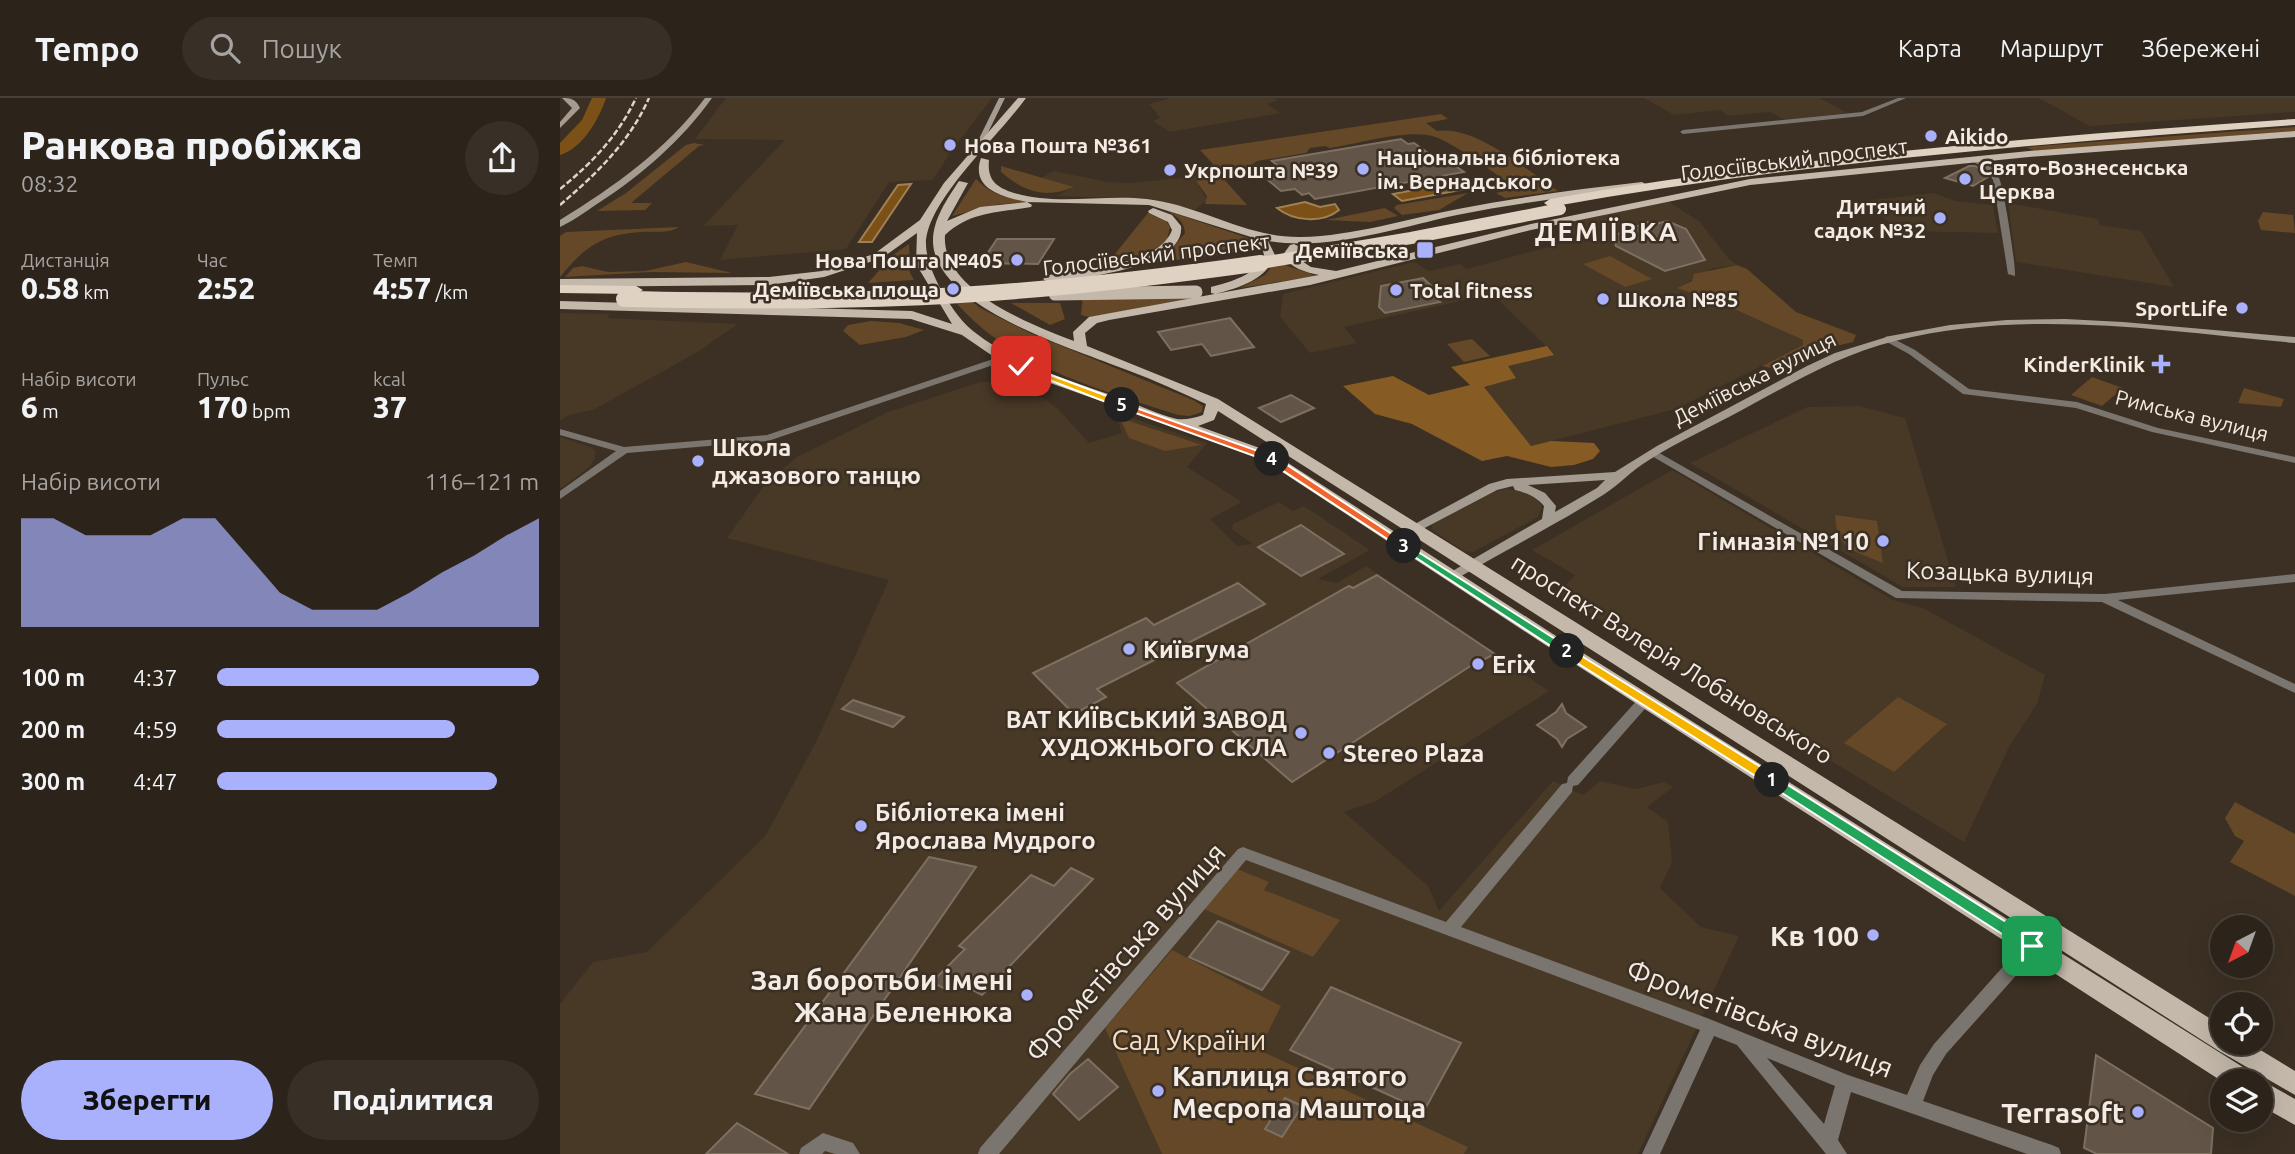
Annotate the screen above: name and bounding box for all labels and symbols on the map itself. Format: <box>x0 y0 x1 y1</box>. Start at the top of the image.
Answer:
place label: Aikido <box>1945 124 2008 148</box>
marker: Aikido <box>1923 128 1939 144</box>
place label: Нова Пошта №361 <box>964 133 1152 157</box>
street label: Голосіївський проспект <box>1679 133 1909 185</box>
marker: Нова Пошта №361 <box>942 137 958 153</box>
place label: Національна бібліотека ім. Вернадського <box>1377 145 1621 193</box>
place label: Свято-Вознесенська Церква <box>1979 155 2188 203</box>
place label: Укрпошта №39 <box>1184 158 1338 182</box>
marker: Національна бібліотека ім. Вернадського <box>1355 161 1371 177</box>
marker: Укрпошта №39 <box>1162 162 1178 178</box>
marker: Свято-Вознесенська Церква <box>1957 171 1973 187</box>
place label: Дитячий садок №32 <box>1814 194 1926 242</box>
marker: Дитячий садок №32 <box>1932 210 1948 226</box>
district label: ДЕМІЇВКА <box>1535 217 1679 246</box>
street label: Голосіївський проспект <box>1041 228 1271 280</box>
place label: Деміївська <box>1295 238 1409 262</box>
marker: Деміївська <box>1415 240 1435 260</box>
place label: Нова Пошта №405 <box>815 248 1003 272</box>
marker: Нова Пошта №405 <box>1009 252 1025 268</box>
place label: Деміївська площа <box>753 277 939 301</box>
place label: Total fitness <box>1410 278 1533 302</box>
marker: Деміївська площа <box>945 281 961 297</box>
marker: Total fitness <box>1388 282 1404 298</box>
place label: Школа №85 <box>1617 287 1739 311</box>
marker: Школа №85 <box>1595 291 1611 307</box>
place label: SportLife <box>2135 296 2228 320</box>
marker: SportLife <box>2234 300 2250 316</box>
street label: Деміївська вулиця <box>1668 326 1840 430</box>
pin <box>991 336 1051 396</box>
place label: KinderKlinik <box>2023 352 2145 376</box>
marker: KinderKlinik <box>2151 354 2171 374</box>
street label: Римська вулиця <box>2113 384 2271 446</box>
pin: 5 <box>1104 388 1140 422</box>
place label: Школа джазового танцю <box>712 434 921 489</box>
pin: 4 <box>1254 442 1290 476</box>
marker: Школа джазового танцю <box>690 453 706 469</box>
pin: 3 <box>1386 528 1422 564</box>
place label: Гімназія №110 <box>1697 528 1869 555</box>
marker: Гімназія №110 <box>1875 533 1891 549</box>
street label: проспект Валерія Лобановського <box>1507 549 1837 769</box>
street label: Козацька вулиця <box>1906 556 2094 590</box>
pin: 2 <box>1550 634 1584 668</box>
place label: Київгума <box>1143 636 1249 663</box>
marker: Київгума <box>1121 641 1137 657</box>
place label: Erix <box>1492 651 1536 678</box>
marker: Erix <box>1470 656 1486 672</box>
place label: ВАТ КИЇВСЬКИЙ ЗАВОД ХУДОЖНЬОГО СКЛА <box>1006 706 1287 761</box>
marker: ВАТ КИЇВСЬКИЙ ЗАВОД ХУДОЖНЬОГО СКЛА <box>1293 725 1309 741</box>
place label: Stereo Plaza <box>1343 740 1484 767</box>
marker: Stereo Plaza <box>1321 745 1337 761</box>
pin: 1 <box>1754 762 1790 798</box>
place label: Бібліотека імені Ярослава Мудрого <box>875 799 1096 854</box>
marker: Бібліотека імені Ярослава Мудрого <box>853 818 869 834</box>
street label: Фрометівська вулиця <box>1019 837 1231 1067</box>
north arrow <box>2210 915 2273 978</box>
pin <box>2002 916 2062 976</box>
place label: Кв 100 <box>1770 920 1859 951</box>
marker: Кв 100 <box>1865 927 1881 943</box>
street label: Фрометівська вулиця <box>1622 953 1898 1083</box>
place label: Зал боротьби імені Жана Беленюка <box>750 964 1013 1027</box>
marker: Зал боротьби імені Жана Беленюка <box>1019 987 1035 1003</box>
park label: Сад України <box>1112 1024 1266 1055</box>
place label: Каплиця Святого Месропа Маштоца <box>1172 1060 1426 1123</box>
marker: Каплиця Святого Месропа Маштоца <box>1150 1083 1166 1099</box>
place label: Terrasoft <box>2001 1097 2124 1128</box>
marker: Terrasoft <box>2130 1104 2146 1120</box>

